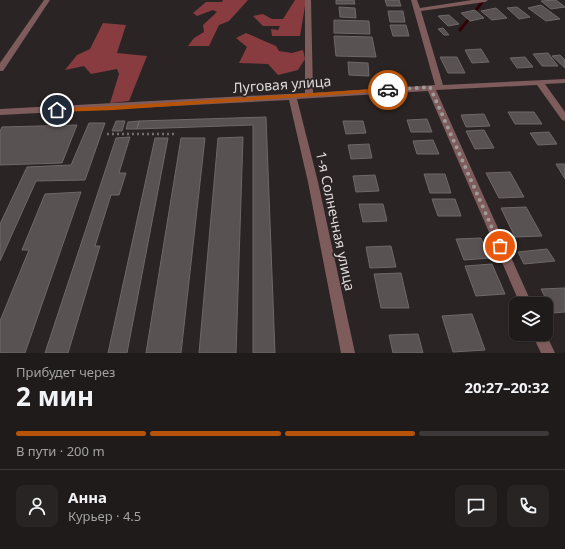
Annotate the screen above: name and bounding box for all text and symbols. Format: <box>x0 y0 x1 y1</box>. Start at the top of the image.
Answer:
courier <box>368 70 408 110</box>
street label: Луговая улица <box>232 71 332 97</box>
icon: car <box>377 79 399 101</box>
pin <box>40 93 74 127</box>
icon: home <box>46 99 68 121</box>
street label: 1-я Солнечная улица <box>312 150 360 292</box>
pin <box>483 229 517 263</box>
icon: bag <box>489 235 511 257</box>
map controls <box>509 297 553 341</box>
button: layers <box>509 297 553 341</box>
text: Прибудет через <box>16 363 115 381</box>
text: 20:27–20:32 <box>464 377 549 397</box>
text: 2 мин <box>16 378 94 414</box>
text: В пути · 200 m <box>16 442 105 460</box>
button: person <box>16 485 58 527</box>
button: chat <box>455 485 497 527</box>
button: phone <box>507 485 549 527</box>
text: Анна <box>68 487 107 507</box>
text: Курьер · 4.5 <box>68 507 141 525</box>

